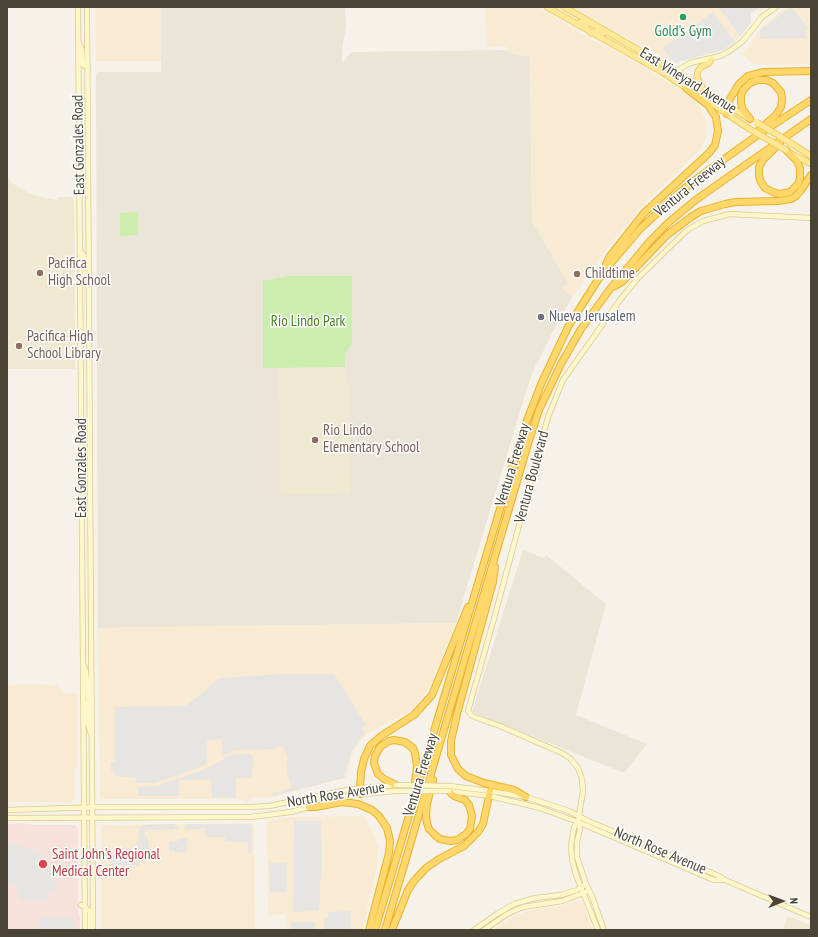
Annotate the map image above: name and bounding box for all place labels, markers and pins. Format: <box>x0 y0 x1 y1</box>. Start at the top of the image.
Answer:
marker: Gold's Gym <box>678 12 688 22</box>
place label: Gold's Gym <box>655 23 711 41</box>
place label: Pacifica High School <box>48 255 110 290</box>
place label: Childtime <box>585 265 635 283</box>
marker: Pacifica High School <box>35 268 45 278</box>
marker: Childtime <box>572 269 582 279</box>
place label: Nueva Jerusalem <box>549 308 635 326</box>
marker: Nueva Jerusalem <box>536 312 546 322</box>
place label: Pacifica High School Library <box>27 328 101 363</box>
marker: Pacifica High School Library <box>14 341 24 351</box>
place label: Rio Lindo Elementary School <box>323 422 420 457</box>
marker: Rio Lindo Elementary School <box>310 435 320 445</box>
place label: Saint John's Regional Medical Center <box>52 846 160 881</box>
marker: Saint John's Regional Medical Center <box>37 858 49 870</box>

